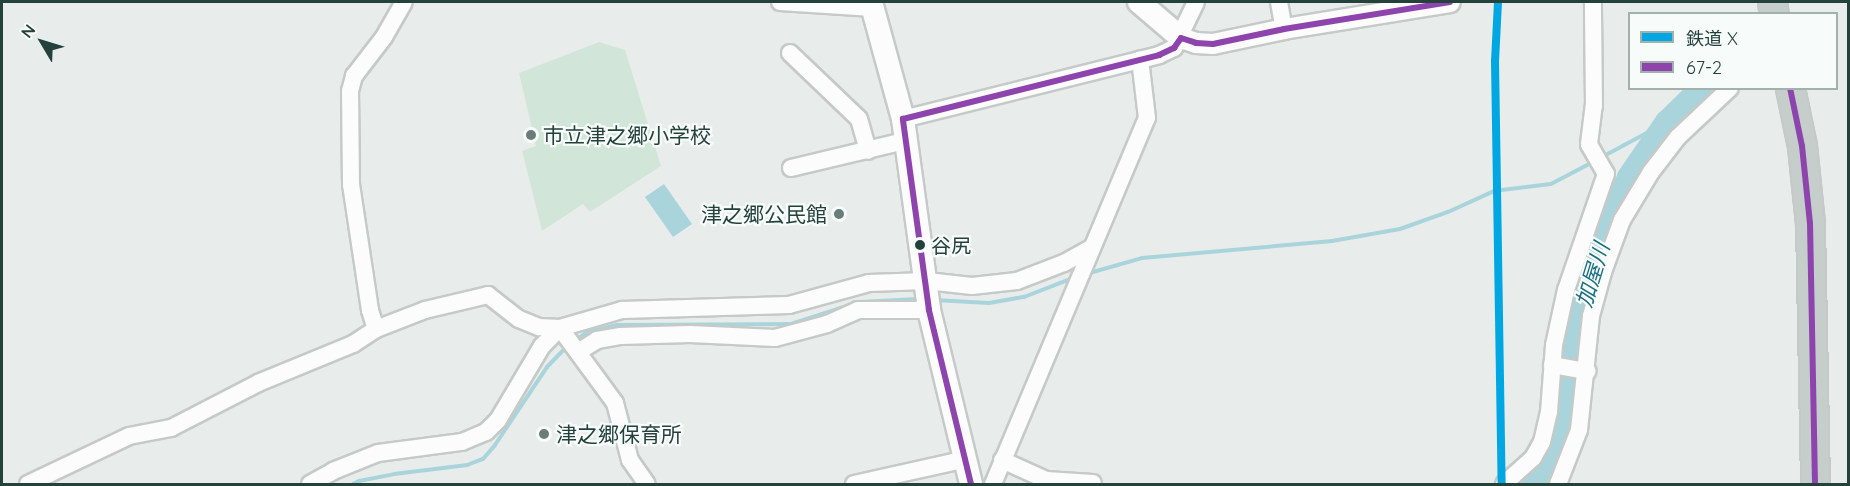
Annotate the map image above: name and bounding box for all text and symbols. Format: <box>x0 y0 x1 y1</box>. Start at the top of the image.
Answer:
north arrow <box>12 12 72 72</box>
legend <box>1628 12 1838 90</box>
text: N <box>16 20 39 42</box>
text: 鉄道 X <box>1686 27 1738 50</box>
text: 67-2 <box>1686 56 1722 79</box>
place label: 市立津之郷小学校 <box>543 122 711 148</box>
marker: 市立津之郷小学校 <box>524 128 538 142</box>
place label: 津之郷公民館 <box>701 201 827 227</box>
marker: 津之郷公民館 <box>832 207 846 221</box>
place label: 谷尻 <box>931 233 971 257</box>
marker: 谷尻 <box>914 239 926 251</box>
water label: 加屋川 <box>1571 240 1615 310</box>
place label: 津之郷保育所 <box>556 421 682 447</box>
marker: 津之郷保育所 <box>537 427 551 441</box>

